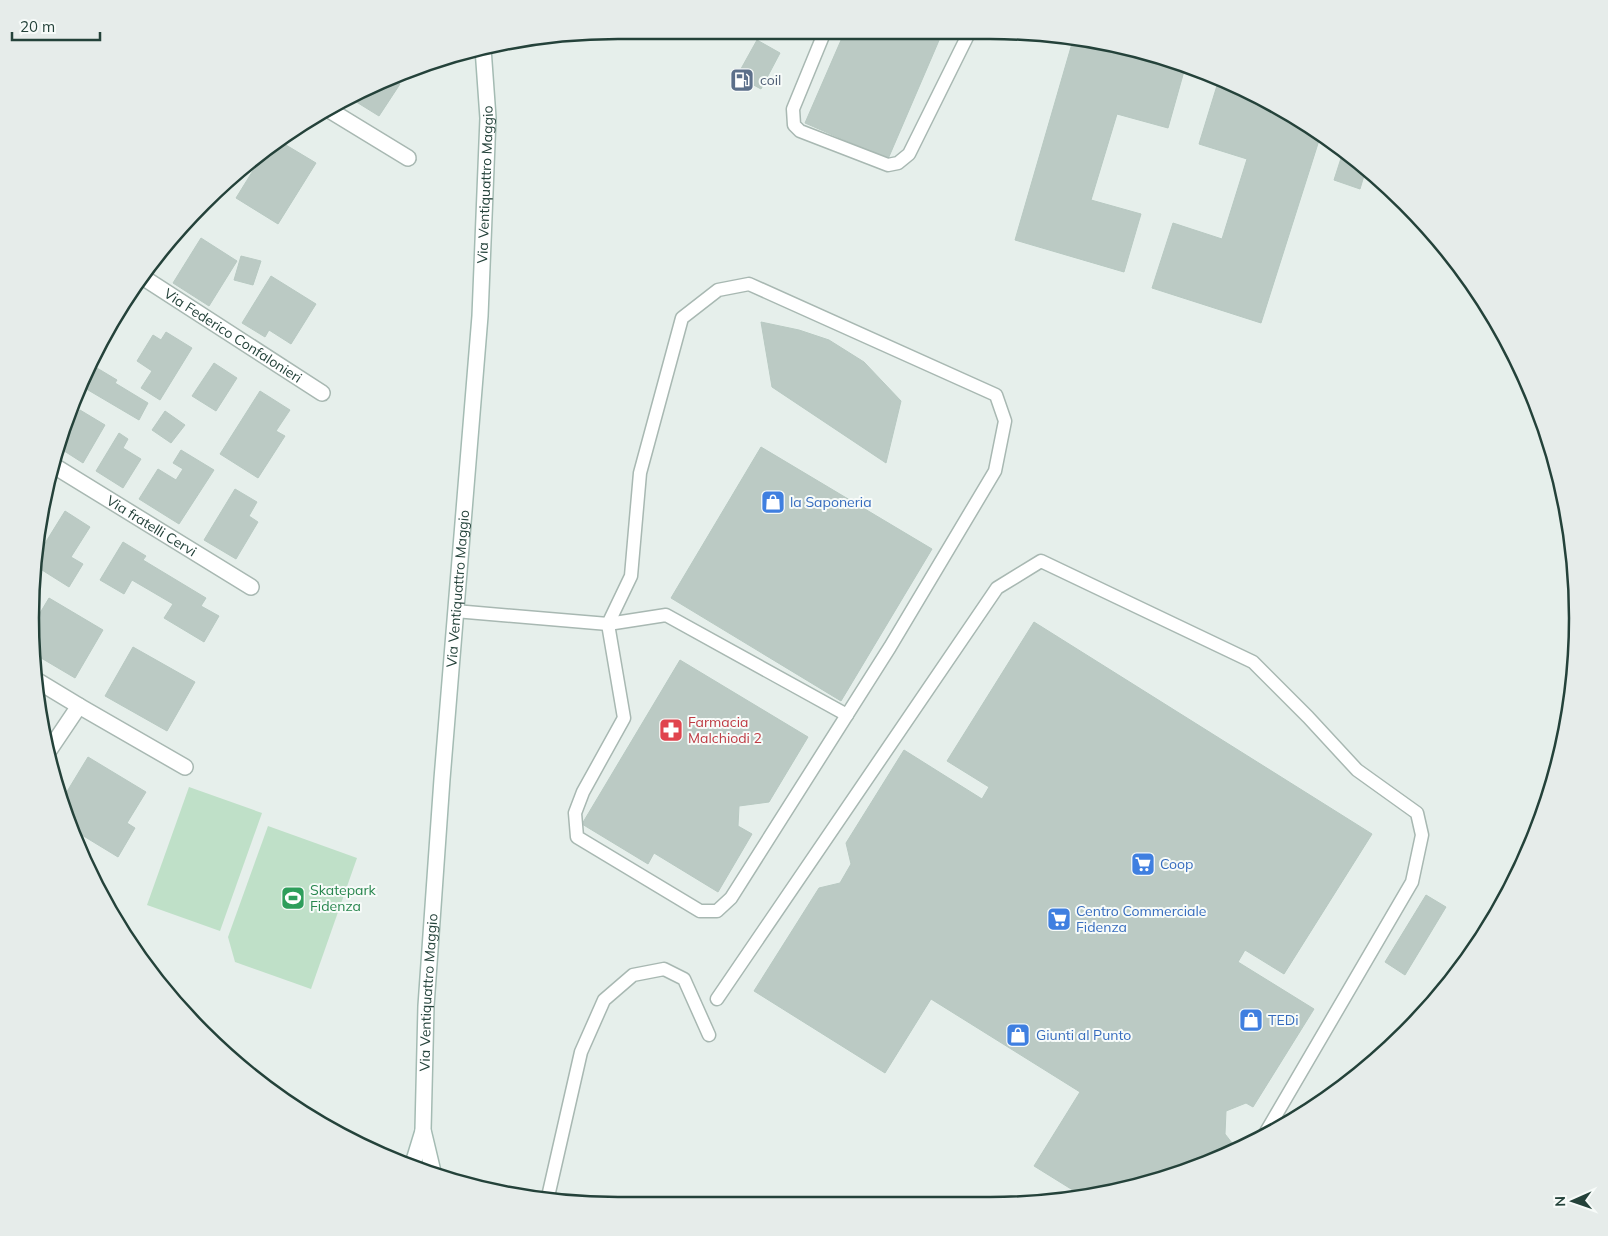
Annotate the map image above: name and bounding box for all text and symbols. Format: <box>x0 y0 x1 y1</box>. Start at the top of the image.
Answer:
scale bar <box>12 10 100 42</box>
text: 20 m <box>20 17 55 36</box>
fuel station icon: coil <box>729 67 755 93</box>
place label: coil <box>760 71 781 89</box>
street label: Via Ventiquattro Maggio <box>473 105 497 264</box>
street label: Via Federico Confalonieri <box>161 284 305 387</box>
shop icon: la Saponeria <box>760 489 786 515</box>
street label: Via fratelli Cervi <box>103 491 200 560</box>
place label: la Saponeria <box>790 493 872 511</box>
street label: Via Ventiquattro Maggio <box>442 509 473 668</box>
place label: Farmacia Malchiodi 2 <box>688 713 762 747</box>
pharmacy icon: Farmacia Malchiodi 2 <box>658 717 684 743</box>
supermarket icon: Coop <box>1130 851 1156 877</box>
place label: Coop <box>1160 855 1193 873</box>
place label: Skatepark Fidenza <box>310 881 377 915</box>
sports icon: Skatepark Fidenza <box>280 885 306 911</box>
place label: Centro Commerciale Fidenza <box>1076 902 1206 936</box>
supermarket icon: Centro Commerciale Fidenza <box>1046 906 1072 932</box>
street label: Via Ventiquattro Maggio <box>415 913 441 1072</box>
shop icon: TEDi <box>1238 1007 1264 1033</box>
place label: TEDi <box>1268 1011 1298 1029</box>
shop icon: Giunti al Punto <box>1005 1022 1031 1048</box>
place label: Giunti al Punto <box>1036 1026 1131 1044</box>
north arrow <box>1548 1176 1598 1226</box>
text: N <box>1551 1196 1569 1207</box>

